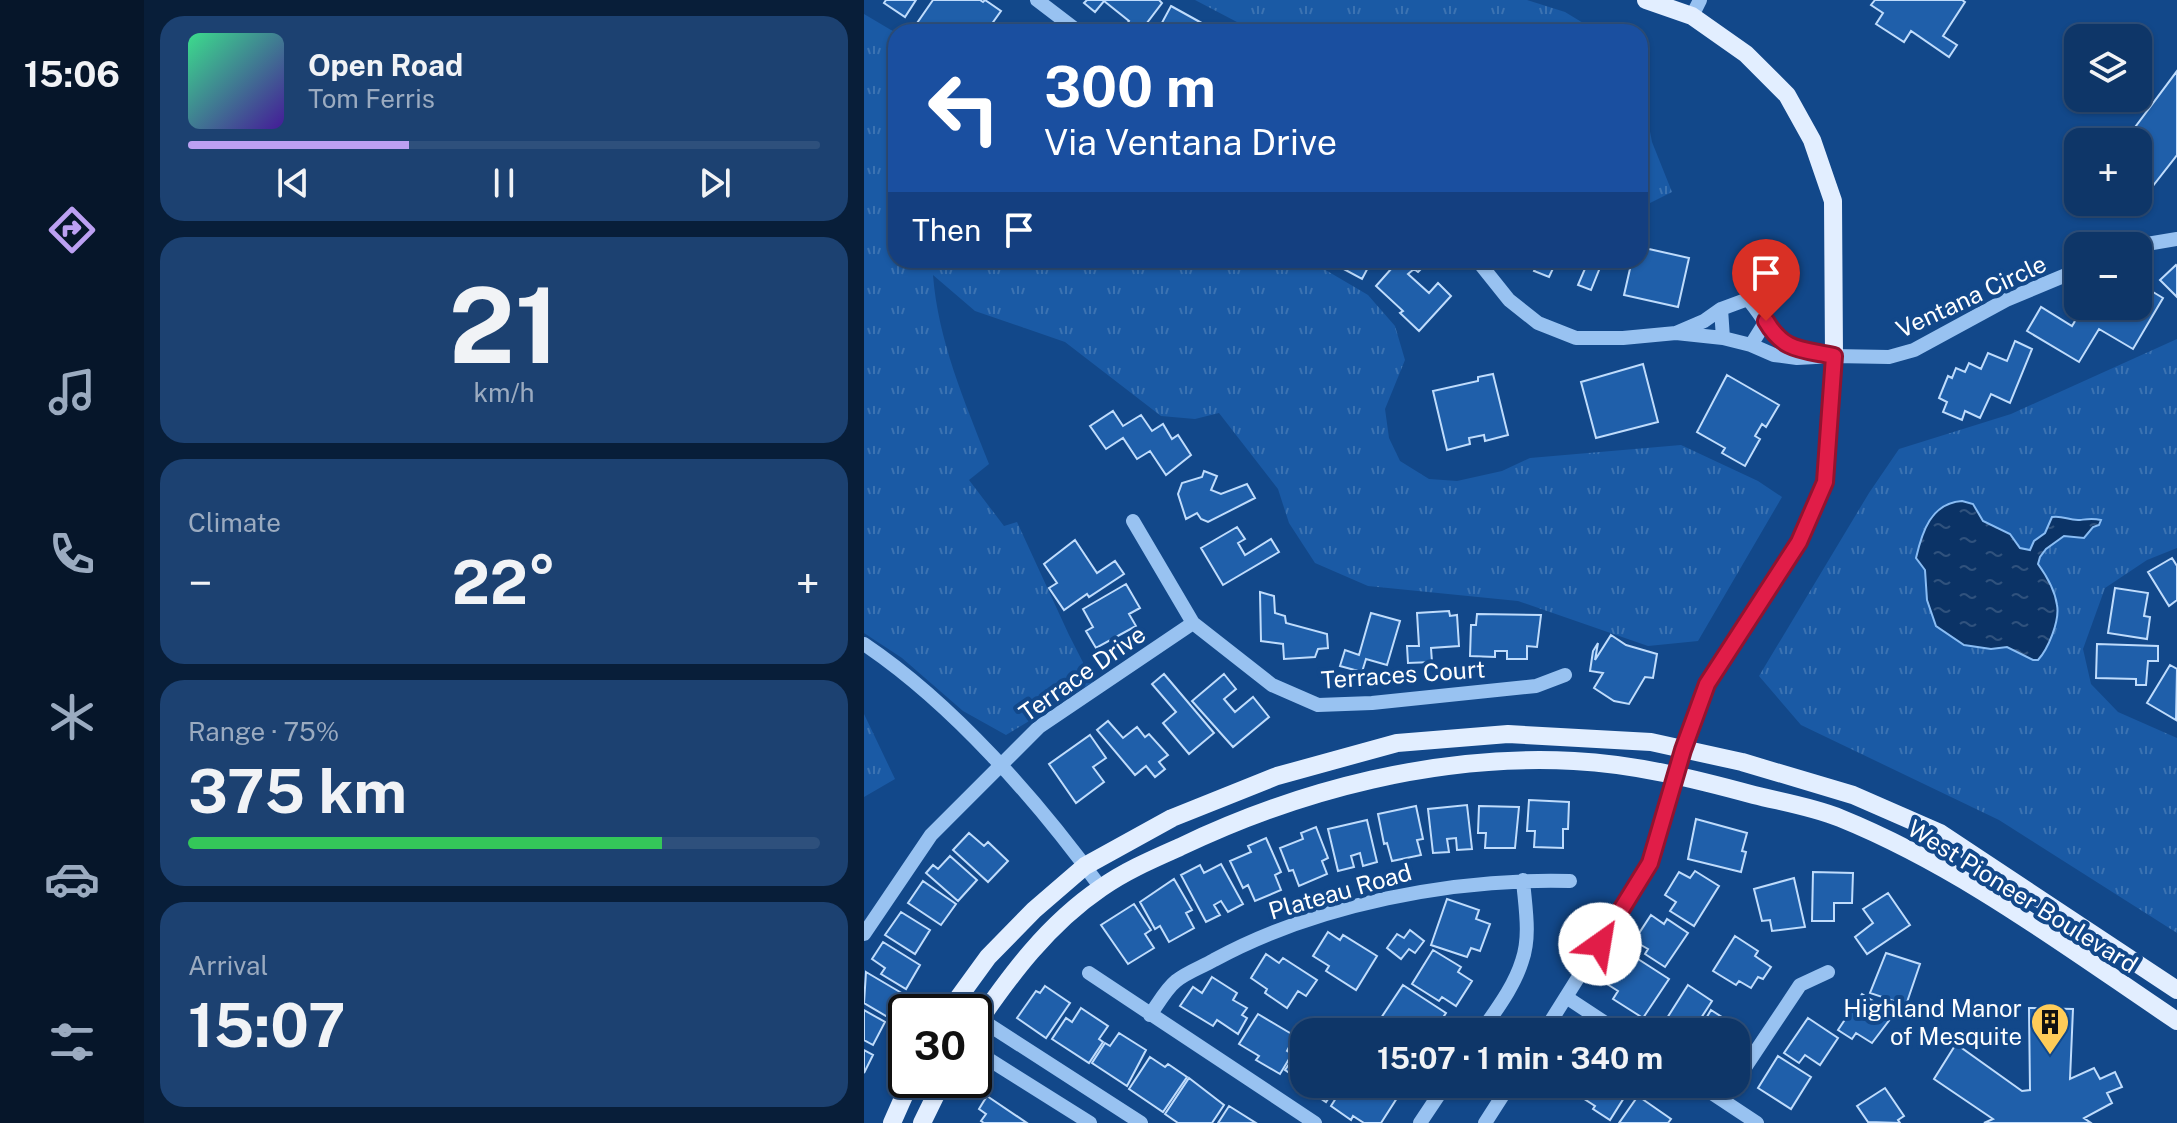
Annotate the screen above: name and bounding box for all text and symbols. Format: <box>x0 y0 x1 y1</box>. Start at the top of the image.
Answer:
map controls <box>2064 24 2152 320</box>
button: layers <box>2064 24 2152 112</box>
text: Open Road <box>308 47 463 83</box>
text: 15:06 <box>24 53 120 95</box>
text: 300 m <box>1044 54 1216 120</box>
icon: left <box>912 56 1016 160</box>
text: Tom Ferris <box>308 83 435 114</box>
text: Via Ventana Drive <box>1044 121 1337 163</box>
button: + <box>2064 128 2152 216</box>
icon: previous <box>271 161 315 205</box>
icon: pause <box>482 161 526 205</box>
icon: next <box>693 161 737 205</box>
icon: directions <box>44 202 100 258</box>
icon: arrive <box>997 208 1041 252</box>
text: Then <box>912 212 981 248</box>
button: − <box>2064 232 2152 320</box>
pin <box>1732 239 1800 321</box>
street label: Ventana Circle <box>1891 249 2051 343</box>
icon: arrive <box>1744 251 1788 295</box>
text: 21 <box>449 264 559 386</box>
icon: music <box>44 364 100 420</box>
text: km/h <box>473 377 535 408</box>
text: Climate <box>188 507 281 538</box>
icon: phone <box>44 526 100 582</box>
text: 22° <box>452 547 556 618</box>
text: − <box>188 557 212 609</box>
text: + <box>796 557 820 609</box>
street label: Terrace Drive <box>1014 619 1150 727</box>
street label: Terraces Court <box>1320 654 1486 694</box>
icon: climate <box>44 689 100 745</box>
text: Range · 75% <box>188 716 339 747</box>
text: 375 km <box>188 756 407 827</box>
street label: West Pioneer Boulevard <box>1903 814 2143 978</box>
icon: car <box>44 851 100 907</box>
street label: Plateau Road <box>1265 857 1415 925</box>
position arrow <box>1558 902 1642 986</box>
text: Arrival <box>188 950 268 981</box>
text: 15:07 <box>188 990 346 1061</box>
speed limit sign: 30 <box>888 994 992 1098</box>
place label: Highland Manor of Mesquite <box>1843 994 2022 1050</box>
building icon: Highland Manor of Mesquite <box>2029 1001 2071 1056</box>
icon: filters <box>44 1014 100 1070</box>
text: 15:07 · 1 min · 340 m <box>1377 1040 1663 1076</box>

